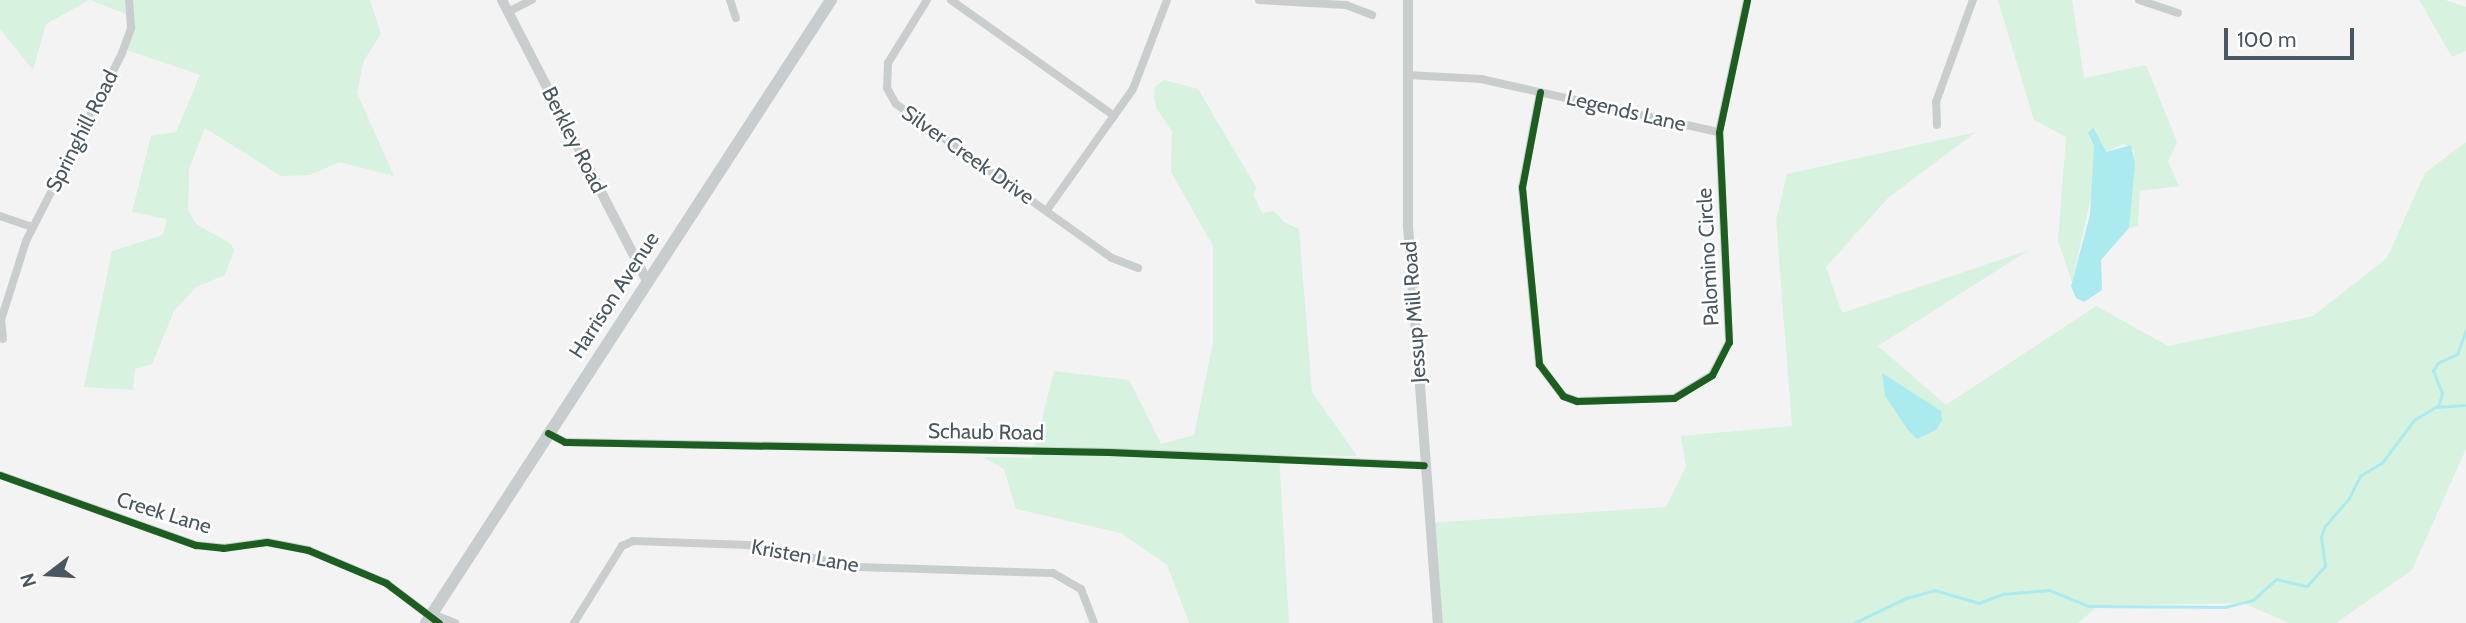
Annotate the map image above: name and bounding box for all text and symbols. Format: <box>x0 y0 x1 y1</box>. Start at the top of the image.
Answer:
scale bar <box>2228 14 2358 58</box>
text: 100 m <box>2237 27 2296 52</box>
street label: Springhill Road <box>41 66 123 196</box>
street label: Berkley Road <box>537 83 611 197</box>
street label: Legends Lane <box>1564 85 1688 137</box>
street label: Silver Creek Drive <box>897 100 1039 210</box>
street label: Palomino Circle <box>1692 187 1724 327</box>
street label: Harrison Avenue <box>564 227 664 363</box>
street label: Jessup Mill Road <box>1396 240 1432 384</box>
street label: Schaub Road <box>928 418 1044 446</box>
street label: Creek Lane <box>114 487 214 539</box>
street label: Kristen Lane <box>749 534 861 578</box>
north arrow <box>14 539 84 609</box>
text: N <box>15 570 41 590</box>

